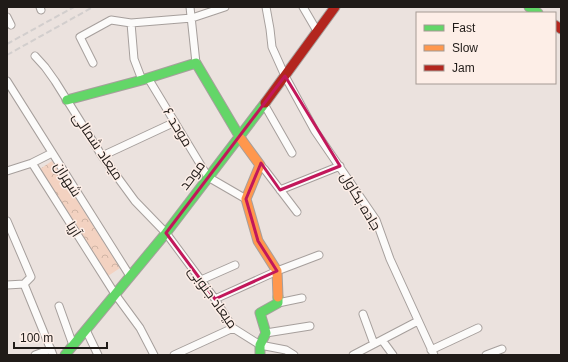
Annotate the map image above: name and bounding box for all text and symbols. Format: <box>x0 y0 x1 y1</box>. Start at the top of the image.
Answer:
legend <box>416 12 556 84</box>
text: Fast <box>452 21 476 35</box>
text: Slow <box>452 41 478 55</box>
text: Jam <box>452 61 475 75</box>
street label: موحد ۶ <box>160 104 196 150</box>
street label: میعاد شمالی <box>70 109 126 183</box>
street label: موحد <box>176 157 208 193</box>
street label: شهران <box>51 159 85 199</box>
street label: جاده بکاول <box>337 169 385 233</box>
street label: آریا <box>63 218 85 240</box>
street label: میعاد جنوبی <box>185 263 241 331</box>
scale bar <box>14 324 107 350</box>
text: 100 m <box>20 331 53 345</box>

